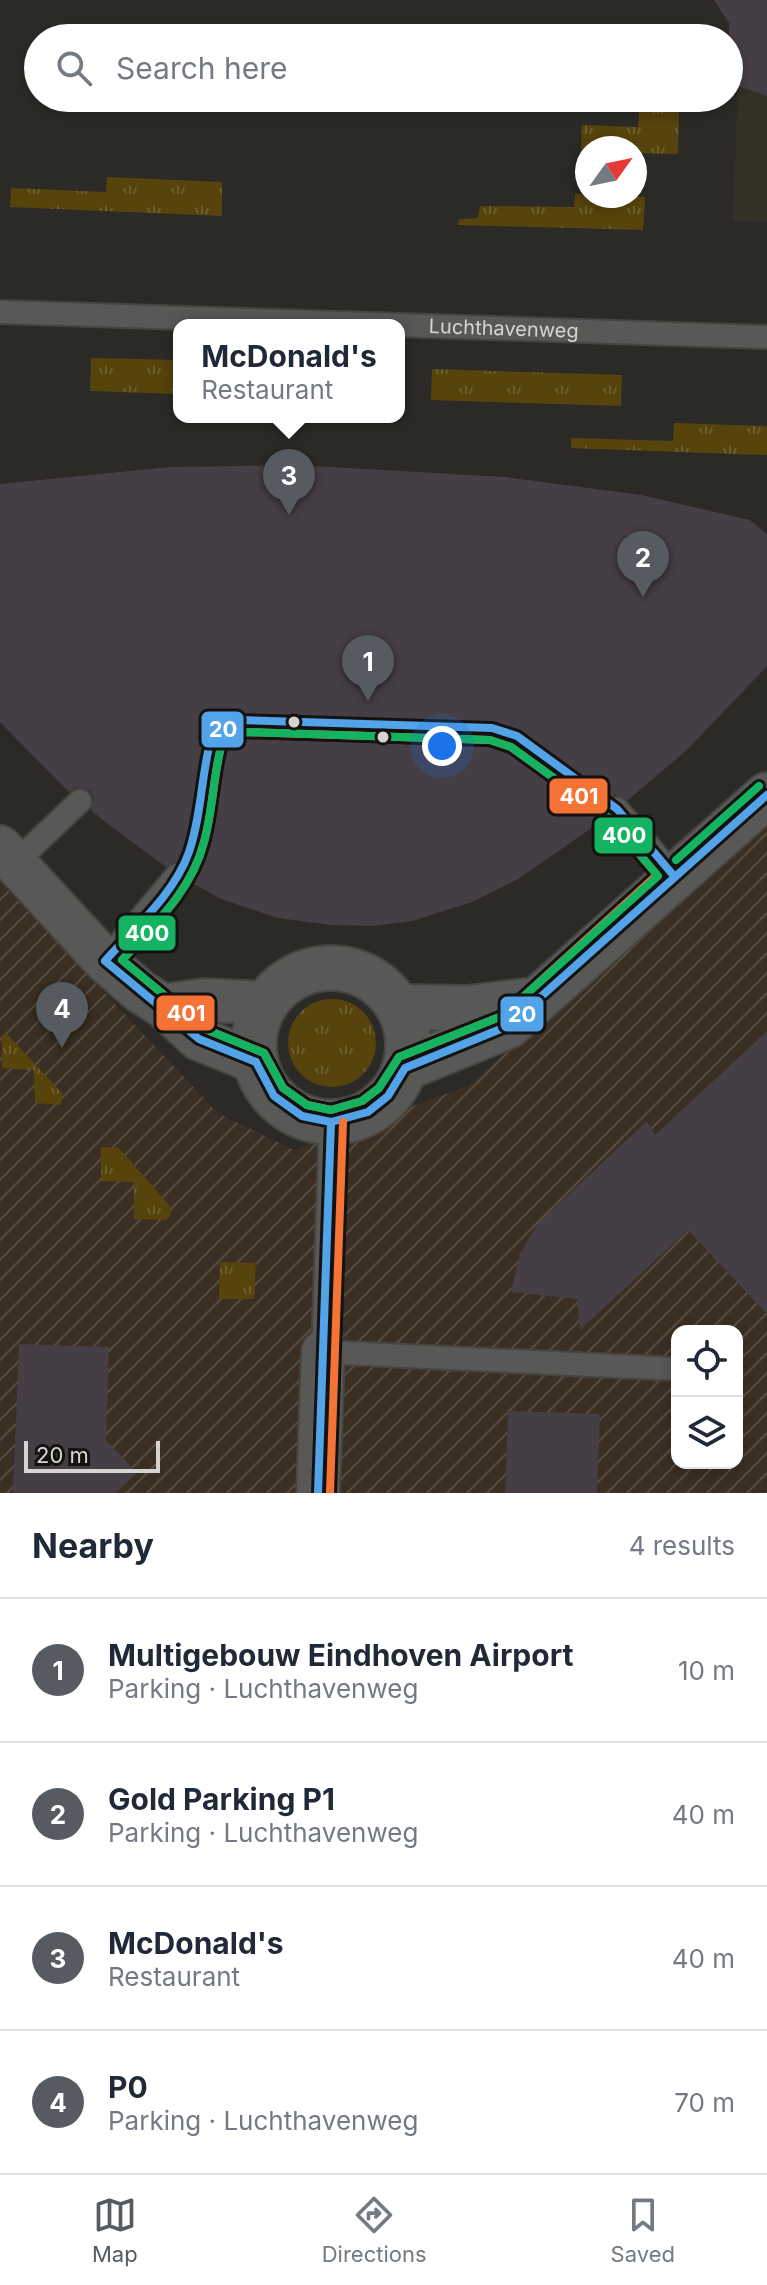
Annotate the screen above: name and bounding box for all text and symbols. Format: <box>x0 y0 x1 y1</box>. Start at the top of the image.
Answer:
search box <box>24 24 743 112</box>
icon: search <box>52 46 96 90</box>
text: Search here <box>116 50 288 86</box>
north arrow <box>575 136 647 208</box>
street label: Luchthavenweg <box>428 314 579 343</box>
popup <box>173 319 405 423</box>
text: McDonald's <box>201 338 377 374</box>
text: Restaurant <box>201 374 333 405</box>
pin: 3 <box>263 449 315 515</box>
pin: 2 <box>617 531 669 597</box>
pin: 1 <box>342 635 394 701</box>
line badge: 20 <box>200 710 245 749</box>
unlabelled marker <box>286 714 302 730</box>
text: 20 <box>209 716 237 742</box>
your location <box>422 726 462 766</box>
unlabelled marker <box>375 729 391 745</box>
line badge: 401 <box>548 777 609 815</box>
text: 401 <box>559 783 599 809</box>
line badge: 400 <box>593 816 654 855</box>
text: 400 <box>602 822 646 848</box>
line badge: 400 <box>117 914 177 952</box>
text: 400 <box>125 920 169 946</box>
pin: 4 <box>36 982 88 1048</box>
line badge: 401 <box>155 994 216 1032</box>
line badge: 20 <box>499 995 545 1033</box>
text: 401 <box>166 1000 206 1026</box>
text: 20 <box>508 1001 536 1027</box>
map controls <box>671 1325 743 1469</box>
button: locate <box>671 1325 743 1397</box>
button: layers <box>671 1397 743 1469</box>
scale bar <box>24 1437 160 1473</box>
text: 20 m <box>36 1442 89 1468</box>
text: Nearby <box>32 1525 154 1566</box>
text: 4 results <box>629 1530 735 1561</box>
text: Multigebouw Eindhoven Airport <box>108 1637 573 1673</box>
text: 1 <box>52 1655 64 1686</box>
text: 10 m <box>678 1655 735 1686</box>
text: Parking · Luchthavenweg <box>108 1673 418 1704</box>
text: Gold Parking P1 <box>108 1781 335 1817</box>
text: 2 <box>50 1799 66 1830</box>
text: 40 m <box>672 1799 735 1830</box>
text: Parking · Luchthavenweg <box>108 1817 418 1848</box>
text: McDonald's <box>108 1925 284 1961</box>
text: 3 <box>50 1943 66 1974</box>
text: 40 m <box>672 1943 735 1974</box>
text: Restaurant <box>108 1961 240 1992</box>
text: P0 <box>108 2069 148 2105</box>
text: 4 <box>49 2087 67 2118</box>
text: 70 m <box>674 2087 735 2118</box>
text: Parking · Luchthavenweg <box>108 2105 418 2136</box>
tab: Map <box>92 2193 138 2267</box>
tab: Directions <box>322 2193 427 2267</box>
tab: Saved <box>611 2193 675 2267</box>

